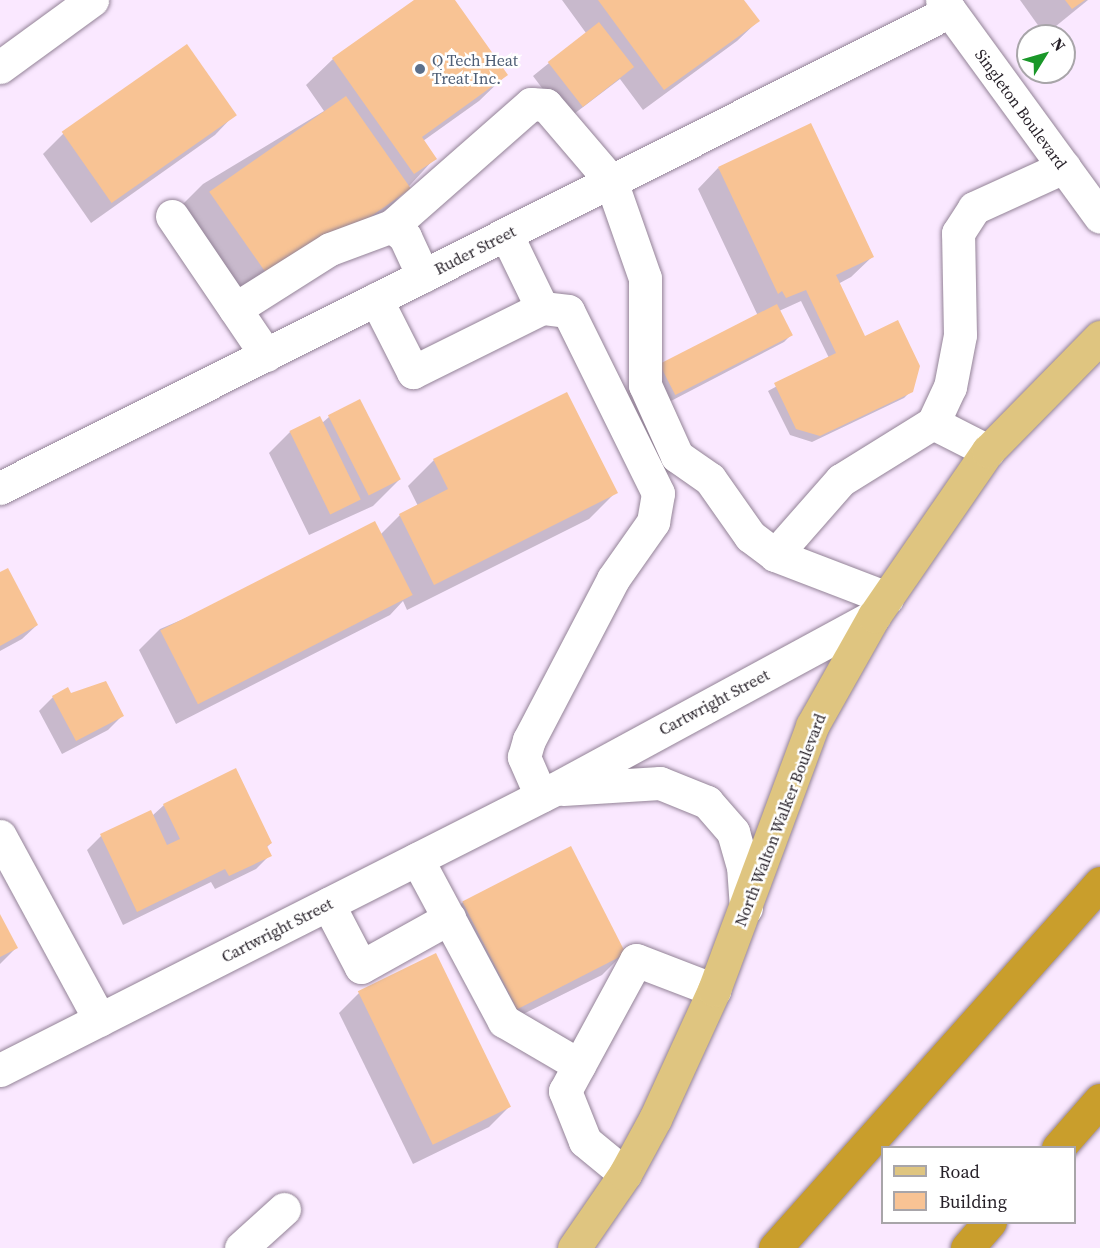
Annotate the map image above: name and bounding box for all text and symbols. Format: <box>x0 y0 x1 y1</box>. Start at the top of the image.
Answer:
north arrow <box>1016 24 1076 84</box>
text: N <box>1046 33 1071 56</box>
street label: Singleton Boulevard <box>971 45 1071 173</box>
place label: Q Tech Heat Treat Inc. <box>432 50 518 88</box>
marker: Q Tech Heat Treat Inc. <box>413 62 427 76</box>
street label: Ruder Street <box>431 221 519 279</box>
street label: Cartwright Street <box>655 665 773 739</box>
street label: North Walton Walker Boulevard <box>730 711 830 929</box>
street label: Cartwright Street <box>218 894 336 966</box>
legend <box>881 1146 1076 1224</box>
text: Road <box>939 1159 980 1184</box>
text: Building <box>939 1189 1007 1214</box>

